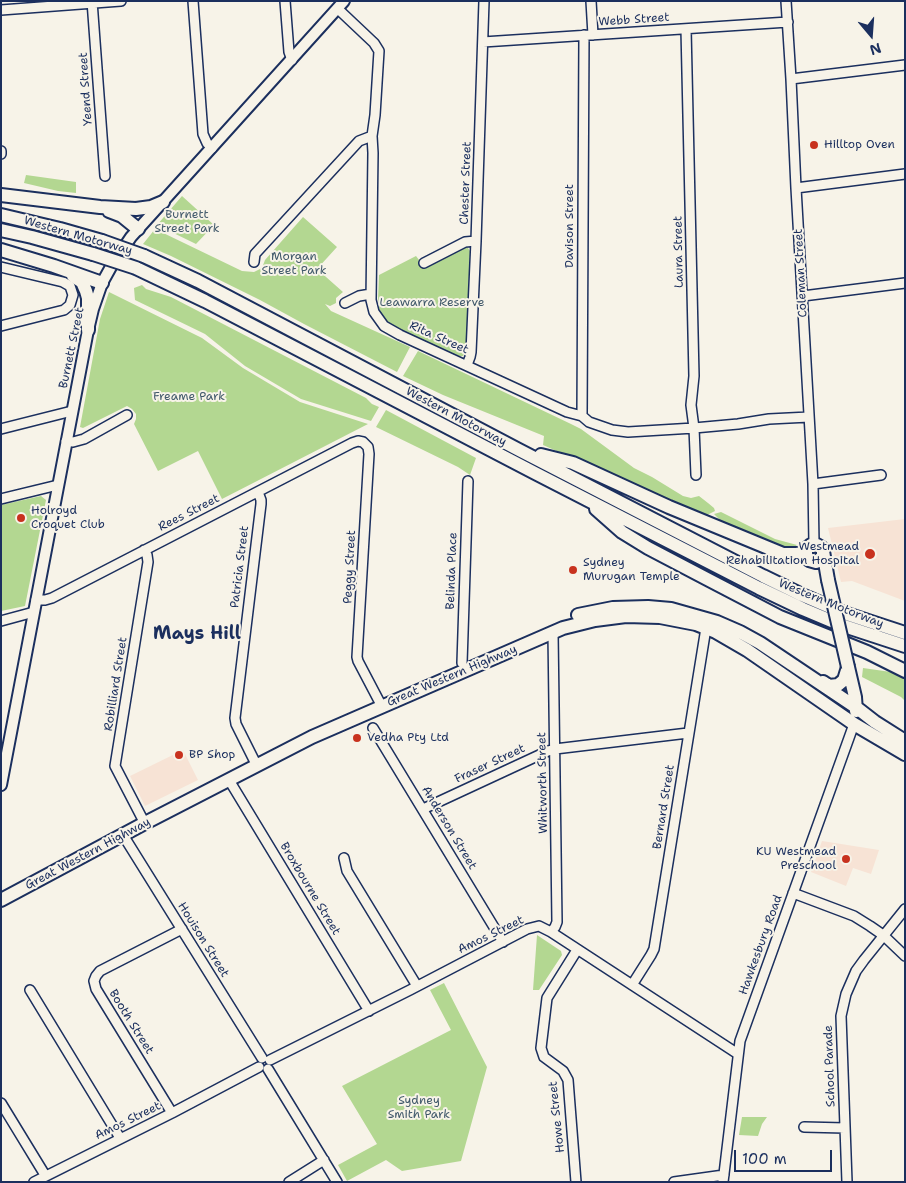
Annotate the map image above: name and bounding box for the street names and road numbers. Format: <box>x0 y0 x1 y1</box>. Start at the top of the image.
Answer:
street label: Webb Street <box>598 10 670 30</box>
street label: Yeend Street <box>76 52 96 126</box>
street label: Chester Street <box>457 141 475 225</box>
street label: Davison Street <box>563 184 577 268</box>
street label: Western Motorway <box>22 214 134 258</box>
street label: Laura Street <box>671 216 687 288</box>
street label: Coleman Street <box>791 228 811 318</box>
street label: Burnett Street <box>56 306 88 390</box>
street label: Rita Street <box>407 319 471 357</box>
street label: Western Motorway <box>403 384 509 450</box>
street label: Rees Street <box>156 491 222 535</box>
street label: Patricia Street <box>228 525 252 609</box>
street label: Peggy Street <box>341 530 359 604</box>
street label: Belinda Place <box>443 532 461 610</box>
street label: Western Motorway <box>776 576 886 632</box>
street label: Robilliard Street <box>101 636 131 732</box>
street label: Great Western Highway <box>385 642 519 710</box>
street label: Whitworth Street <box>535 732 551 834</box>
street label: Fraser Street <box>453 741 527 787</box>
street label: Bernard Street <box>650 764 678 850</box>
street label: Anderson Street <box>418 784 480 872</box>
street label: Great Western Highway <box>23 815 153 893</box>
street label: Broxbourne Street <box>277 840 343 938</box>
street label: Hawkesbury Road <box>736 893 786 997</box>
street label: Houison Street <box>174 900 232 980</box>
street label: Amos Street <box>456 913 526 957</box>
street label: Booth Street <box>105 987 157 1057</box>
street label: School Parade <box>821 1025 839 1107</box>
street label: Howe Street <box>546 1080 568 1154</box>
street label: Amos Street <box>93 1099 163 1143</box>

